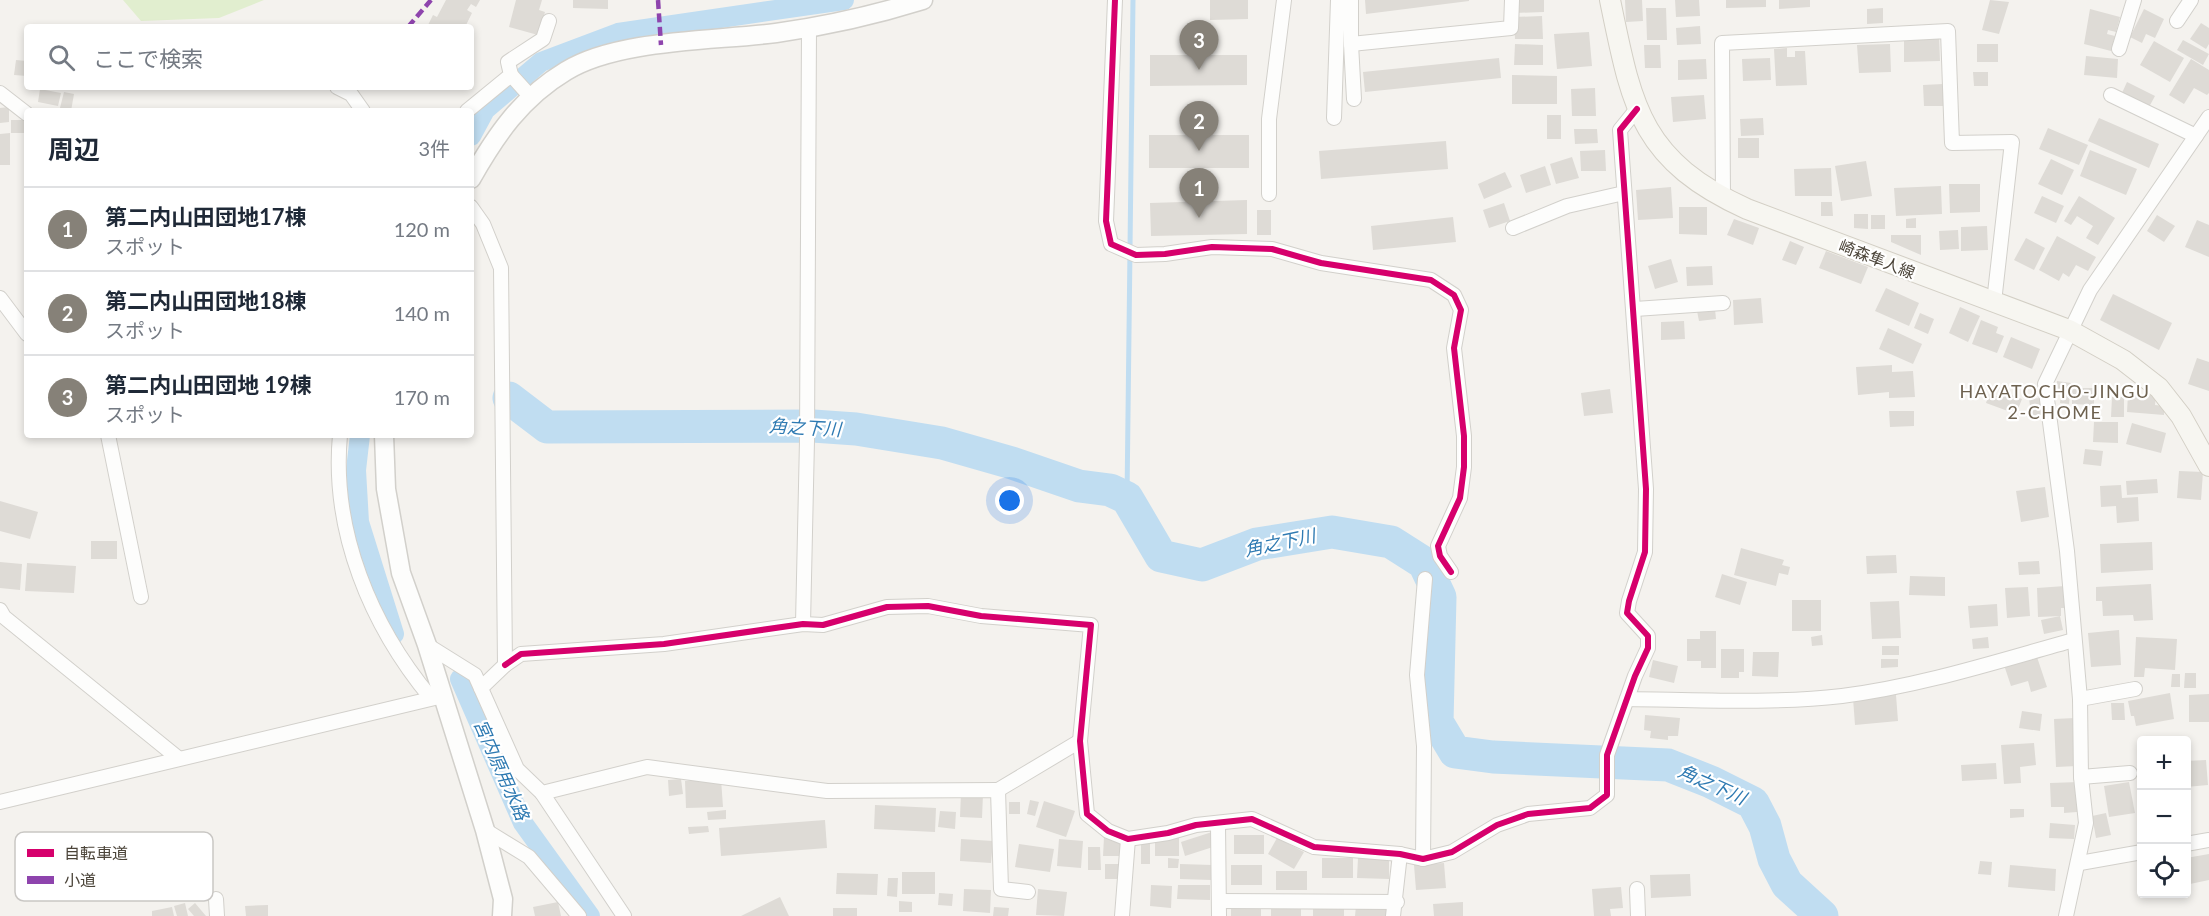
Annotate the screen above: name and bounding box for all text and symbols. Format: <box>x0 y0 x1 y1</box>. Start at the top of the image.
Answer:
pin: 3 <box>1180 20 1218 70</box>
search box <box>24 24 474 90</box>
icon: search <box>45 41 78 74</box>
text: ここで検索 <box>93 45 203 72</box>
pin: 2 <box>1180 102 1218 151</box>
text: 周辺 <box>48 133 100 165</box>
text: 3件 <box>418 136 450 160</box>
pin: 1 <box>1180 168 1218 218</box>
text: 第二内山田団地17棟 <box>105 203 307 230</box>
text: 1 <box>62 217 73 241</box>
text: 120 m <box>394 217 450 241</box>
text: スポット <box>105 234 185 258</box>
street label: 崎森隼人線 <box>1836 235 1918 282</box>
text: 第二内山田団地18棟 <box>105 287 307 314</box>
text: 2 <box>62 301 73 325</box>
text: 140 m <box>394 301 450 325</box>
text: スポット <box>105 318 185 342</box>
text: 第二内山田団地 19棟 <box>105 371 312 398</box>
district label: HAYATOCHO-JINGU 2-CHOME <box>1959 380 2151 423</box>
text: 3 <box>62 385 73 409</box>
text: 170 m <box>394 385 450 409</box>
text: スポット <box>105 402 185 426</box>
water label: 角之下川 <box>769 414 844 440</box>
your location <box>995 486 1024 515</box>
water label: 角之下川 <box>1242 523 1319 560</box>
water label: 宮内原用水路 <box>470 716 535 825</box>
map controls <box>2137 736 2191 898</box>
button: + <box>2137 736 2191 790</box>
water label: 角之下川 <box>1675 759 1752 810</box>
button: − <box>2137 790 2191 844</box>
legend <box>15 832 213 901</box>
text: 自転車道 <box>64 843 128 862</box>
button: locate <box>2137 844 2191 898</box>
text: 小道 <box>64 870 96 889</box>

